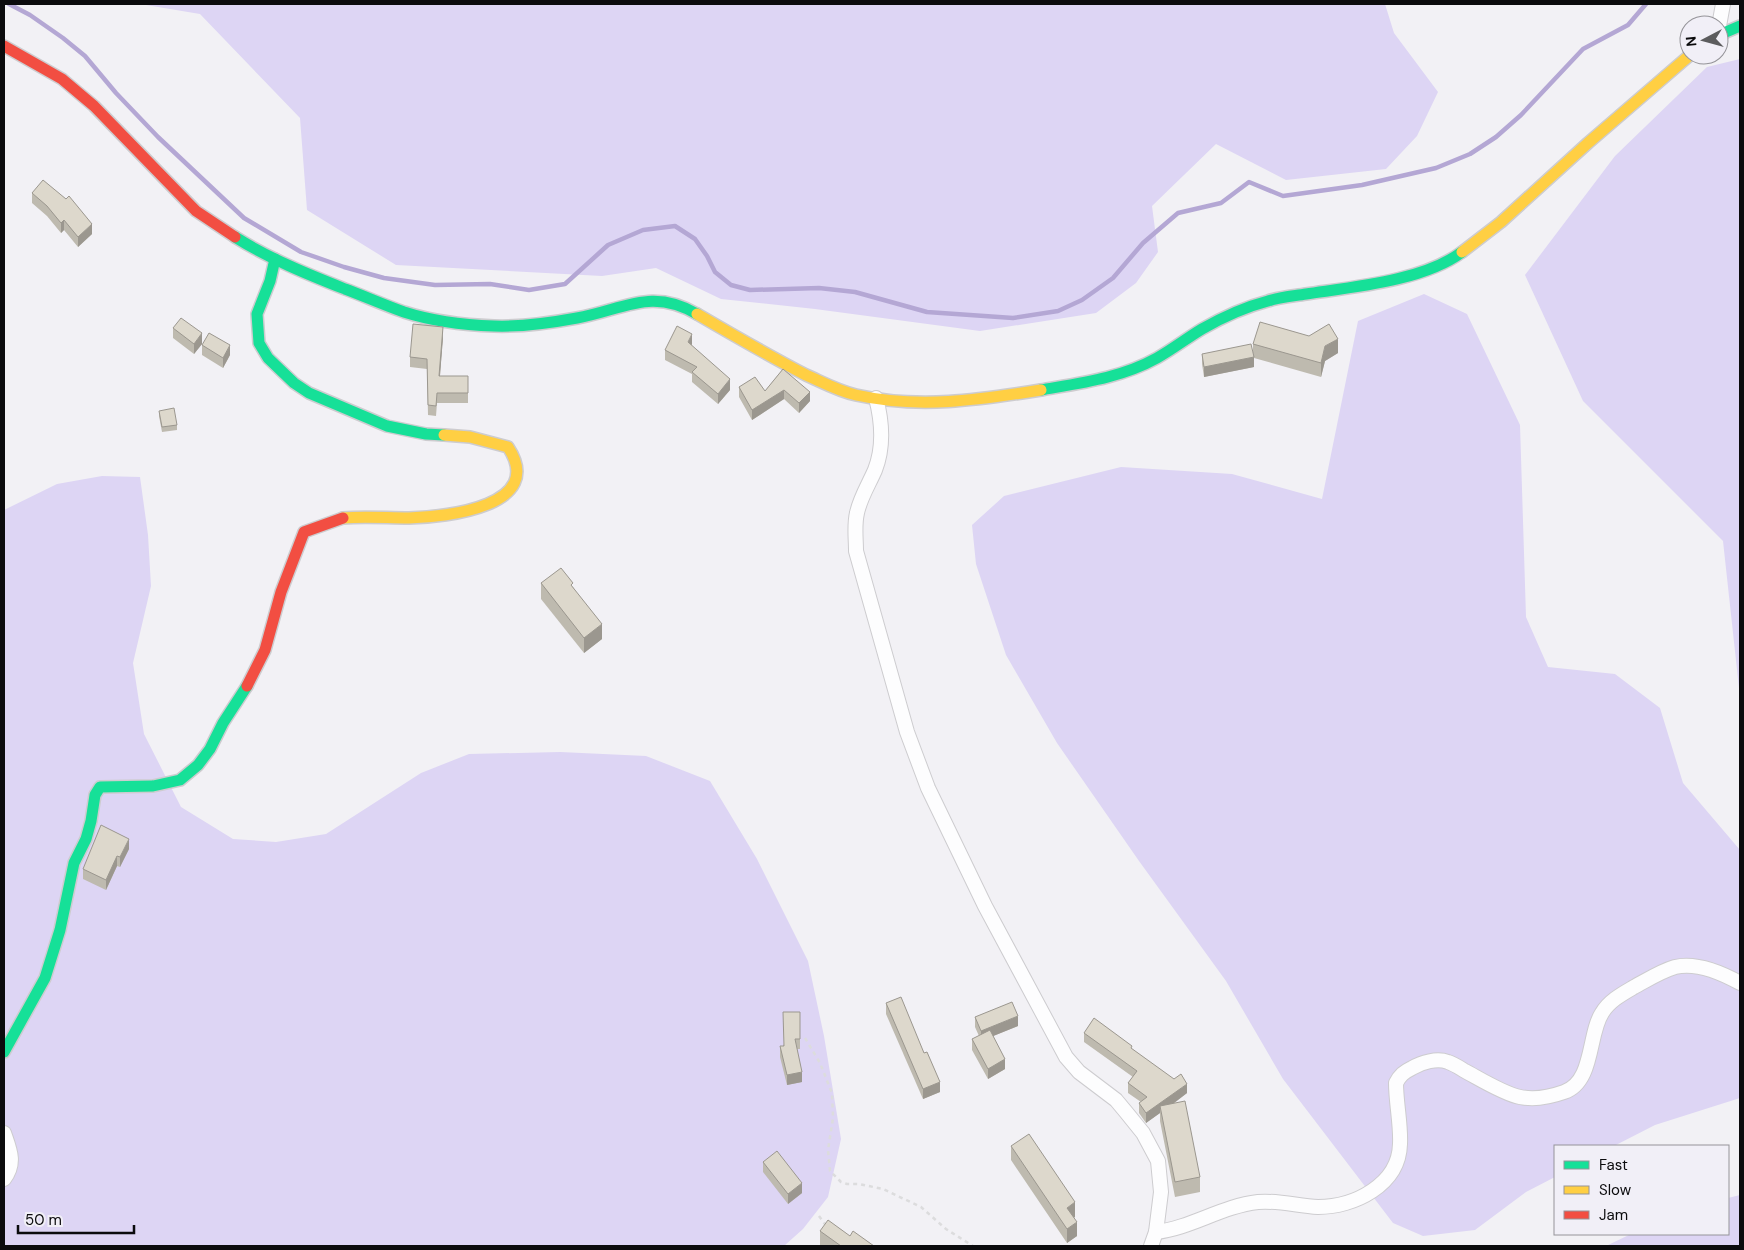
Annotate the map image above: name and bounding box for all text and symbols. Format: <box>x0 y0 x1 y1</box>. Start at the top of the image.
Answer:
north arrow <box>1679 15 1729 65</box>
text: N <box>1682 35 1701 47</box>
legend <box>1554 1145 1729 1235</box>
text: Fast <box>1599 1155 1628 1175</box>
text: Slow <box>1599 1180 1632 1200</box>
scale bar <box>18 1202 134 1234</box>
text: Jam <box>1599 1205 1628 1225</box>
text: 50 m <box>25 1210 62 1230</box>

